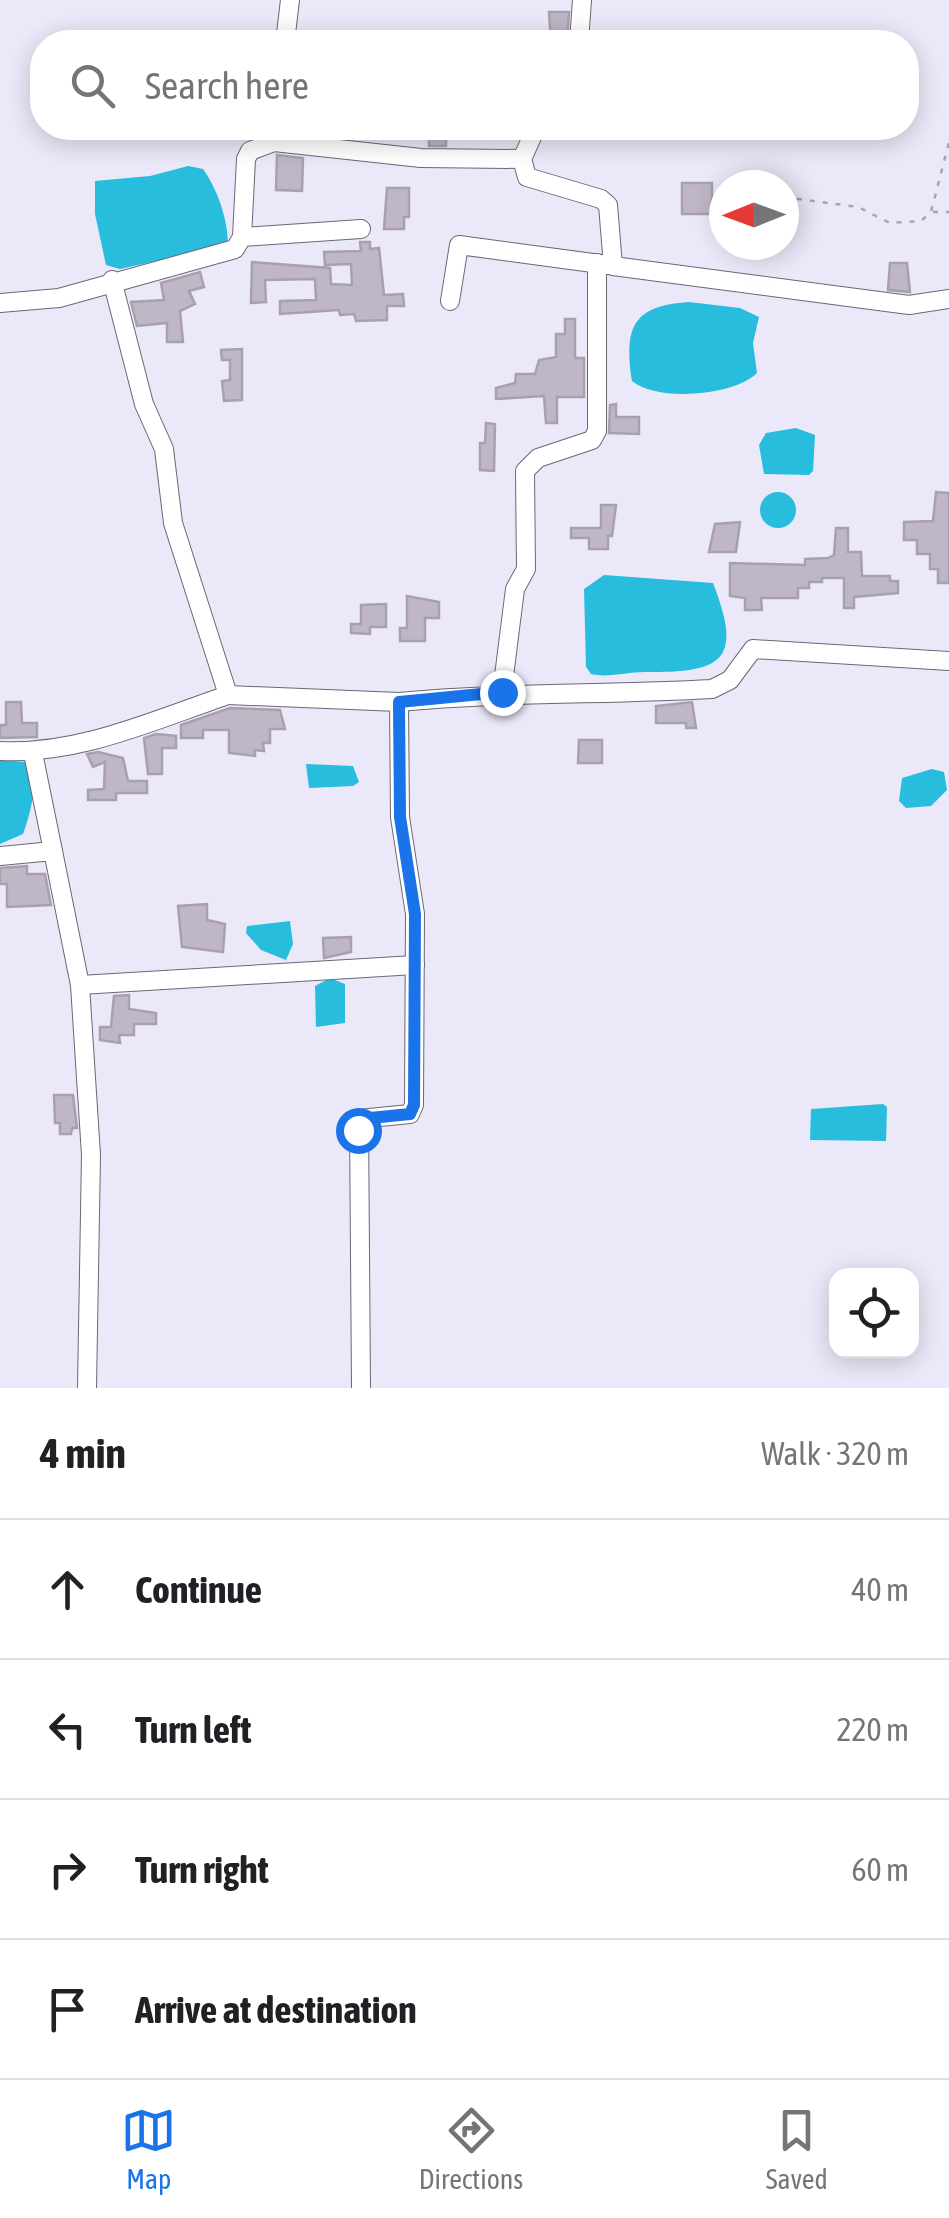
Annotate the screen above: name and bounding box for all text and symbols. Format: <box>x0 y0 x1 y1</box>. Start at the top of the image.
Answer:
search box <box>30 30 919 140</box>
icon: search <box>65 58 120 113</box>
text: Search here <box>145 64 309 107</box>
north arrow <box>709 170 799 260</box>
route end <box>480 670 526 716</box>
route start <box>336 1108 382 1154</box>
map controls <box>829 1268 919 1358</box>
button: locate <box>829 1268 919 1358</box>
text: 4 min <box>40 1429 126 1477</box>
text: Walk · 320 m <box>761 1435 909 1472</box>
icon: ahead <box>40 1562 95 1617</box>
text: Continue <box>135 1568 262 1611</box>
text: 40 m <box>851 1571 909 1608</box>
icon: left <box>40 1702 95 1757</box>
text: Turn left <box>135 1708 251 1751</box>
text: 220 m <box>836 1711 909 1748</box>
icon: right <box>40 1842 95 1897</box>
text: Turn right <box>135 1848 269 1891</box>
text: 60 m <box>851 1851 909 1888</box>
icon: arrive <box>40 1982 95 2037</box>
text: Arrive at destination <box>135 1988 417 2031</box>
tab: Map <box>121 2103 176 2195</box>
tab: Directions <box>419 2103 523 2195</box>
tab: Saved <box>766 2103 828 2195</box>

